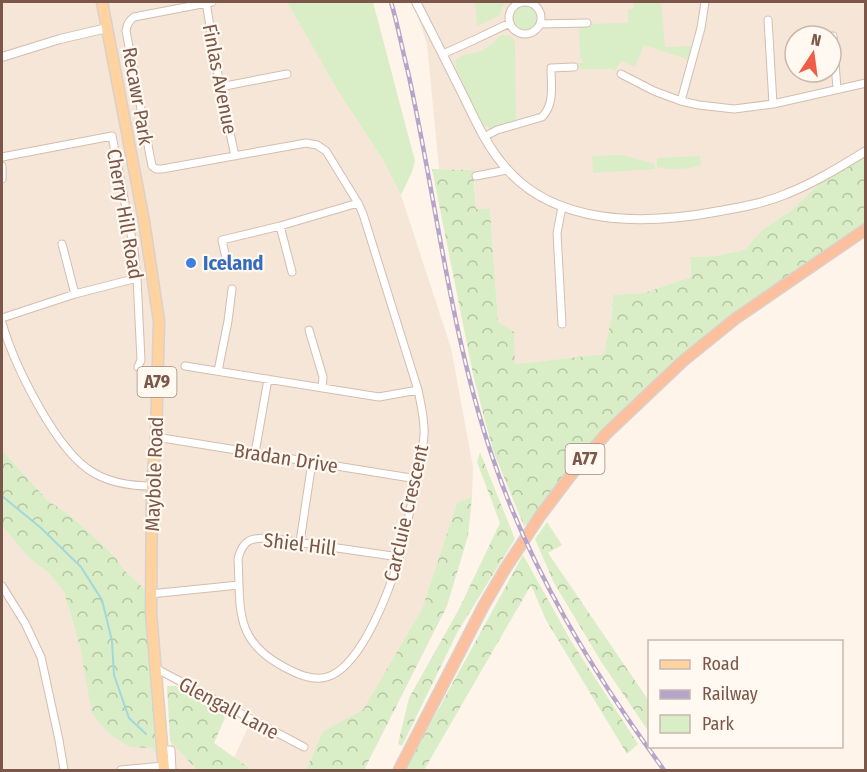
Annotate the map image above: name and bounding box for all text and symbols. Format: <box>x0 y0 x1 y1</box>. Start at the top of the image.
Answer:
street label: Finlas Avenue <box>198 22 242 136</box>
north arrow <box>783 24 843 84</box>
text: N <box>809 30 823 50</box>
street label: Recawr Park <box>118 45 159 147</box>
street label: Cherry Hill Road <box>102 147 148 281</box>
place label: Iceland <box>203 251 264 275</box>
marker: Iceland <box>184 256 198 270</box>
road number: A79 <box>138 367 176 397</box>
street label: Maybole Road <box>140 416 168 532</box>
street label: Bradan Drive <box>232 438 340 478</box>
street label: Carcluie Crescent <box>379 442 434 584</box>
road number: A77 <box>566 444 604 474</box>
street label: Shiel Hill <box>262 528 338 560</box>
legend <box>648 640 843 748</box>
text: Road <box>702 653 739 675</box>
street label: Glengall Lane <box>175 672 283 744</box>
text: Railway <box>702 683 758 705</box>
text: Park <box>702 713 735 735</box>

